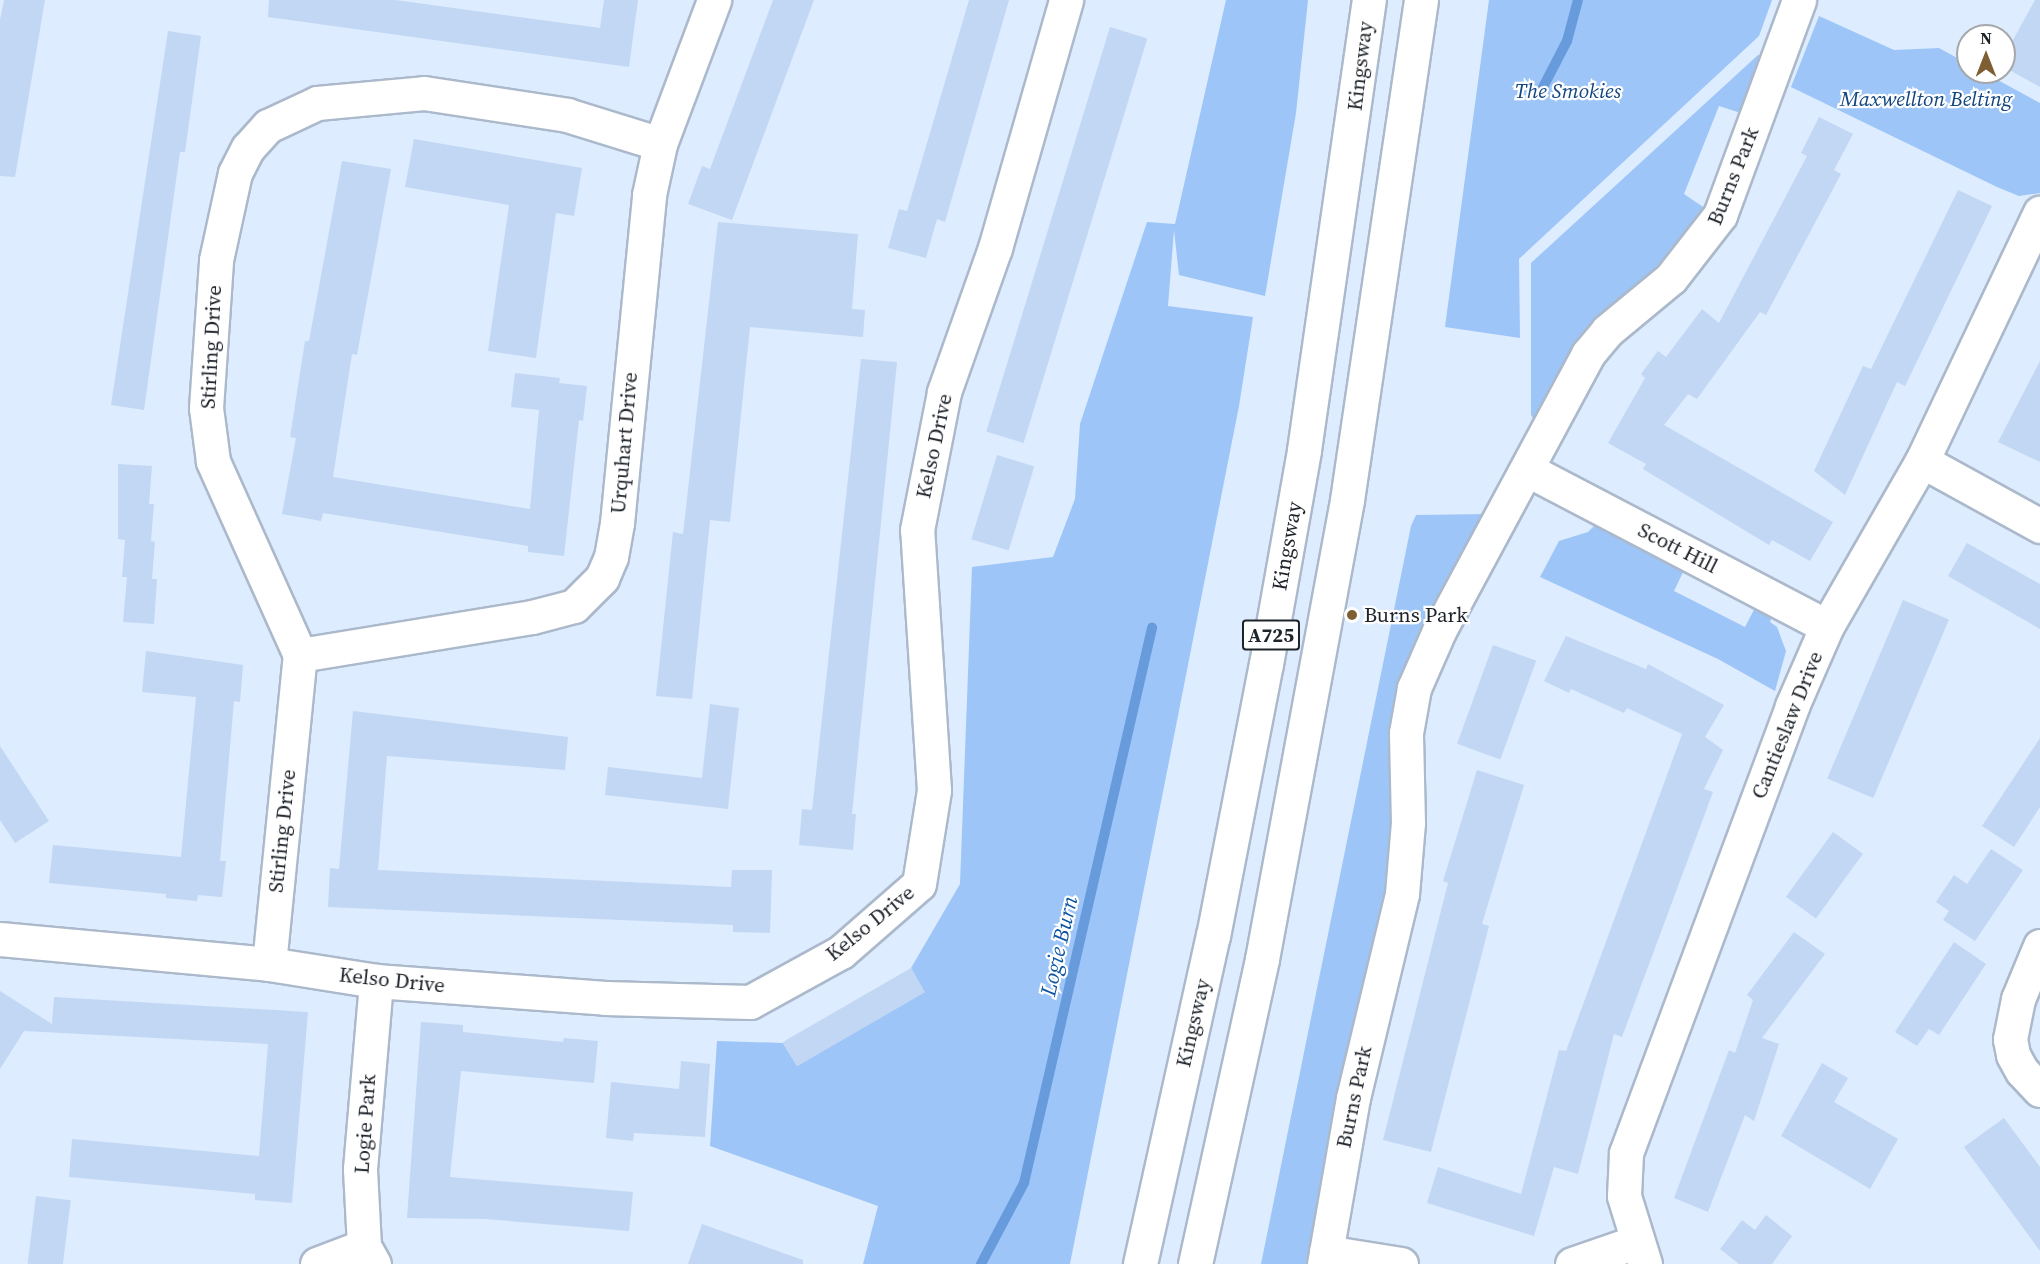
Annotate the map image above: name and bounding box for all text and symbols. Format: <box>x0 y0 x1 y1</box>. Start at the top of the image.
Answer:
street label: Kingsway <box>1342 20 1378 112</box>
north arrow <box>1956 24 2016 84</box>
text: N <box>1980 27 1992 49</box>
park label: The Smokies <box>1515 78 1621 104</box>
park label: Maxwellton Belting <box>1840 86 2012 112</box>
street label: Burns Park <box>1702 123 1764 229</box>
street label: Stirling Drive <box>195 284 227 410</box>
street label: Urquhart Drive <box>605 371 643 515</box>
street label: Kelso Drive <box>911 391 957 501</box>
street label: Kingsway <box>1267 500 1307 592</box>
street label: Scott Hill <box>1634 517 1722 579</box>
place label: Burns Park <box>1364 602 1468 628</box>
marker: Burns Park <box>1345 608 1359 622</box>
road number: A725 <box>1241 618 1301 652</box>
street label: Cantieslaw Drive <box>1746 647 1828 803</box>
street label: Stirling Drive <box>263 768 301 894</box>
street label: Kelso Drive <box>821 880 919 966</box>
water label: Logie Burn <box>1035 893 1083 999</box>
street label: Kelso Drive <box>338 962 446 998</box>
street label: Kingsway <box>1171 976 1215 1070</box>
street label: Burns Park <box>1331 1044 1377 1150</box>
street label: Logie Park <box>349 1073 381 1175</box>

